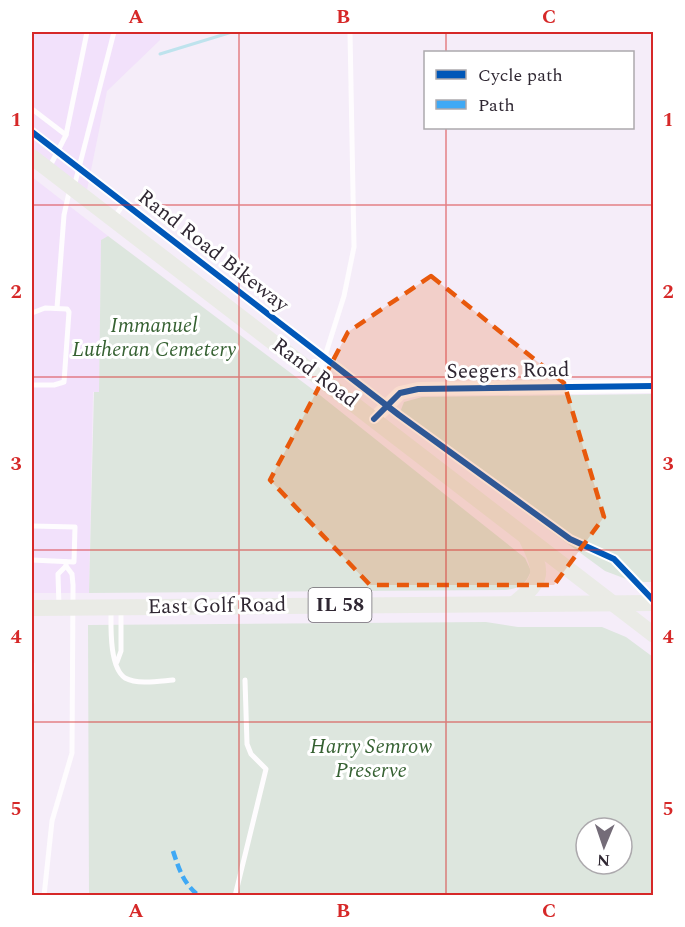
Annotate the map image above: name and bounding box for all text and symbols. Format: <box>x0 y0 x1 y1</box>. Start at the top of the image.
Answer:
text: A <box>128 2 144 32</box>
text: B <box>336 2 350 32</box>
text: C <box>542 2 556 32</box>
legend <box>424 51 634 129</box>
text: Cycle path <box>478 62 563 89</box>
text: Path <box>478 92 515 119</box>
text: 1 <box>10 105 22 135</box>
text: 1 <box>662 105 674 135</box>
street label: Rand Road Bikeway <box>131 182 296 321</box>
text: 2 <box>10 277 22 307</box>
text: 2 <box>662 277 674 307</box>
park label: Immanuel Lutheran Cemetery <box>72 310 237 366</box>
street label: Rand Road <box>265 330 365 416</box>
street label: Seegers Road <box>446 354 570 388</box>
text: 3 <box>10 449 22 479</box>
text: 3 <box>662 449 674 479</box>
road number: IL 58 <box>308 588 372 622</box>
street label: East Golf Road <box>147 589 287 623</box>
text: 4 <box>10 622 22 652</box>
text: 4 <box>662 622 674 652</box>
park label: Harry Semrow Preserve <box>310 731 432 787</box>
text: 5 <box>10 794 22 824</box>
text: 5 <box>662 794 674 824</box>
north arrow <box>574 816 634 876</box>
text: N <box>597 848 610 872</box>
text: A <box>128 896 144 926</box>
text: B <box>336 896 350 926</box>
text: C <box>542 896 556 926</box>

